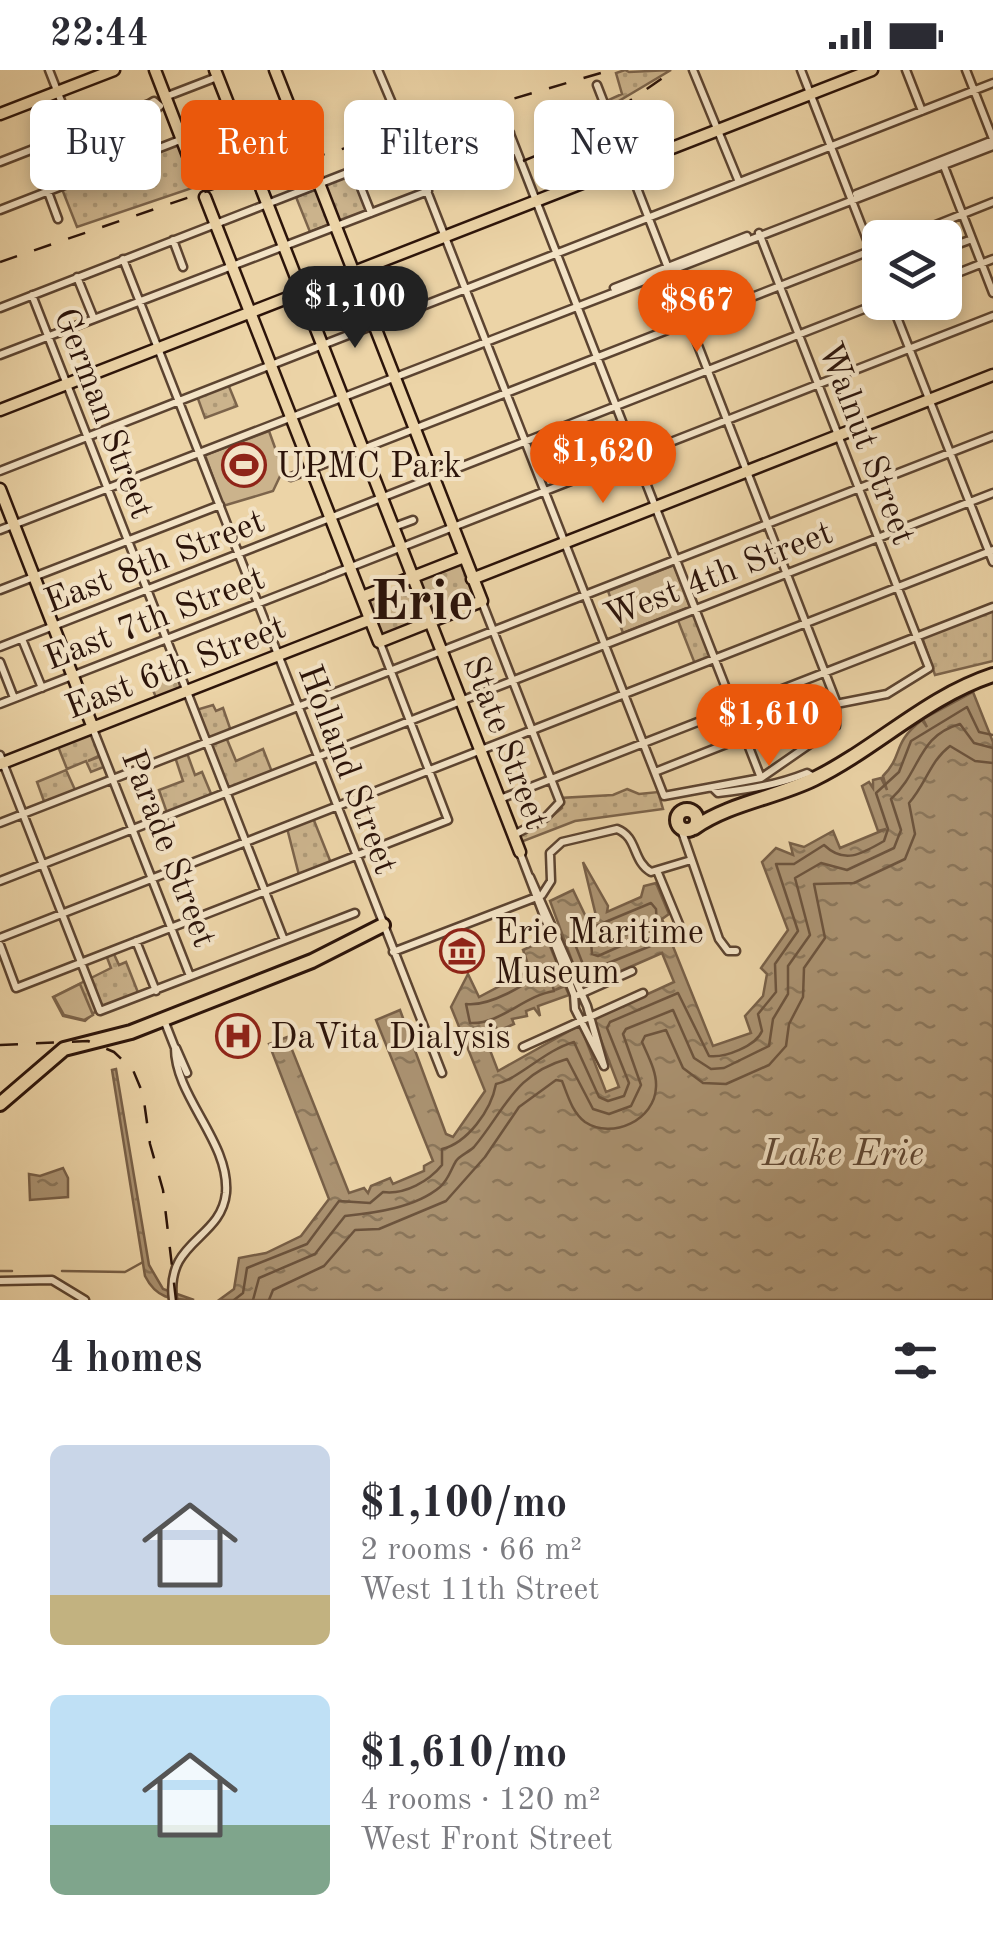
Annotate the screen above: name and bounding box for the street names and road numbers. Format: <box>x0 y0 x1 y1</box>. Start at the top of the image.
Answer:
street label: German Street <box>47 304 159 524</box>
street label: Walnut Street <box>811 338 920 550</box>
street label: East 8th Street <box>40 504 270 620</box>
street label: West 4th Street <box>600 516 838 635</box>
street label: East 7th Street <box>40 561 270 677</box>
street label: East 6th Street <box>61 610 291 726</box>
street label: State Street <box>456 652 554 834</box>
street label: Holland Street <box>291 661 403 879</box>
street label: Parade Street <box>114 745 221 952</box>

